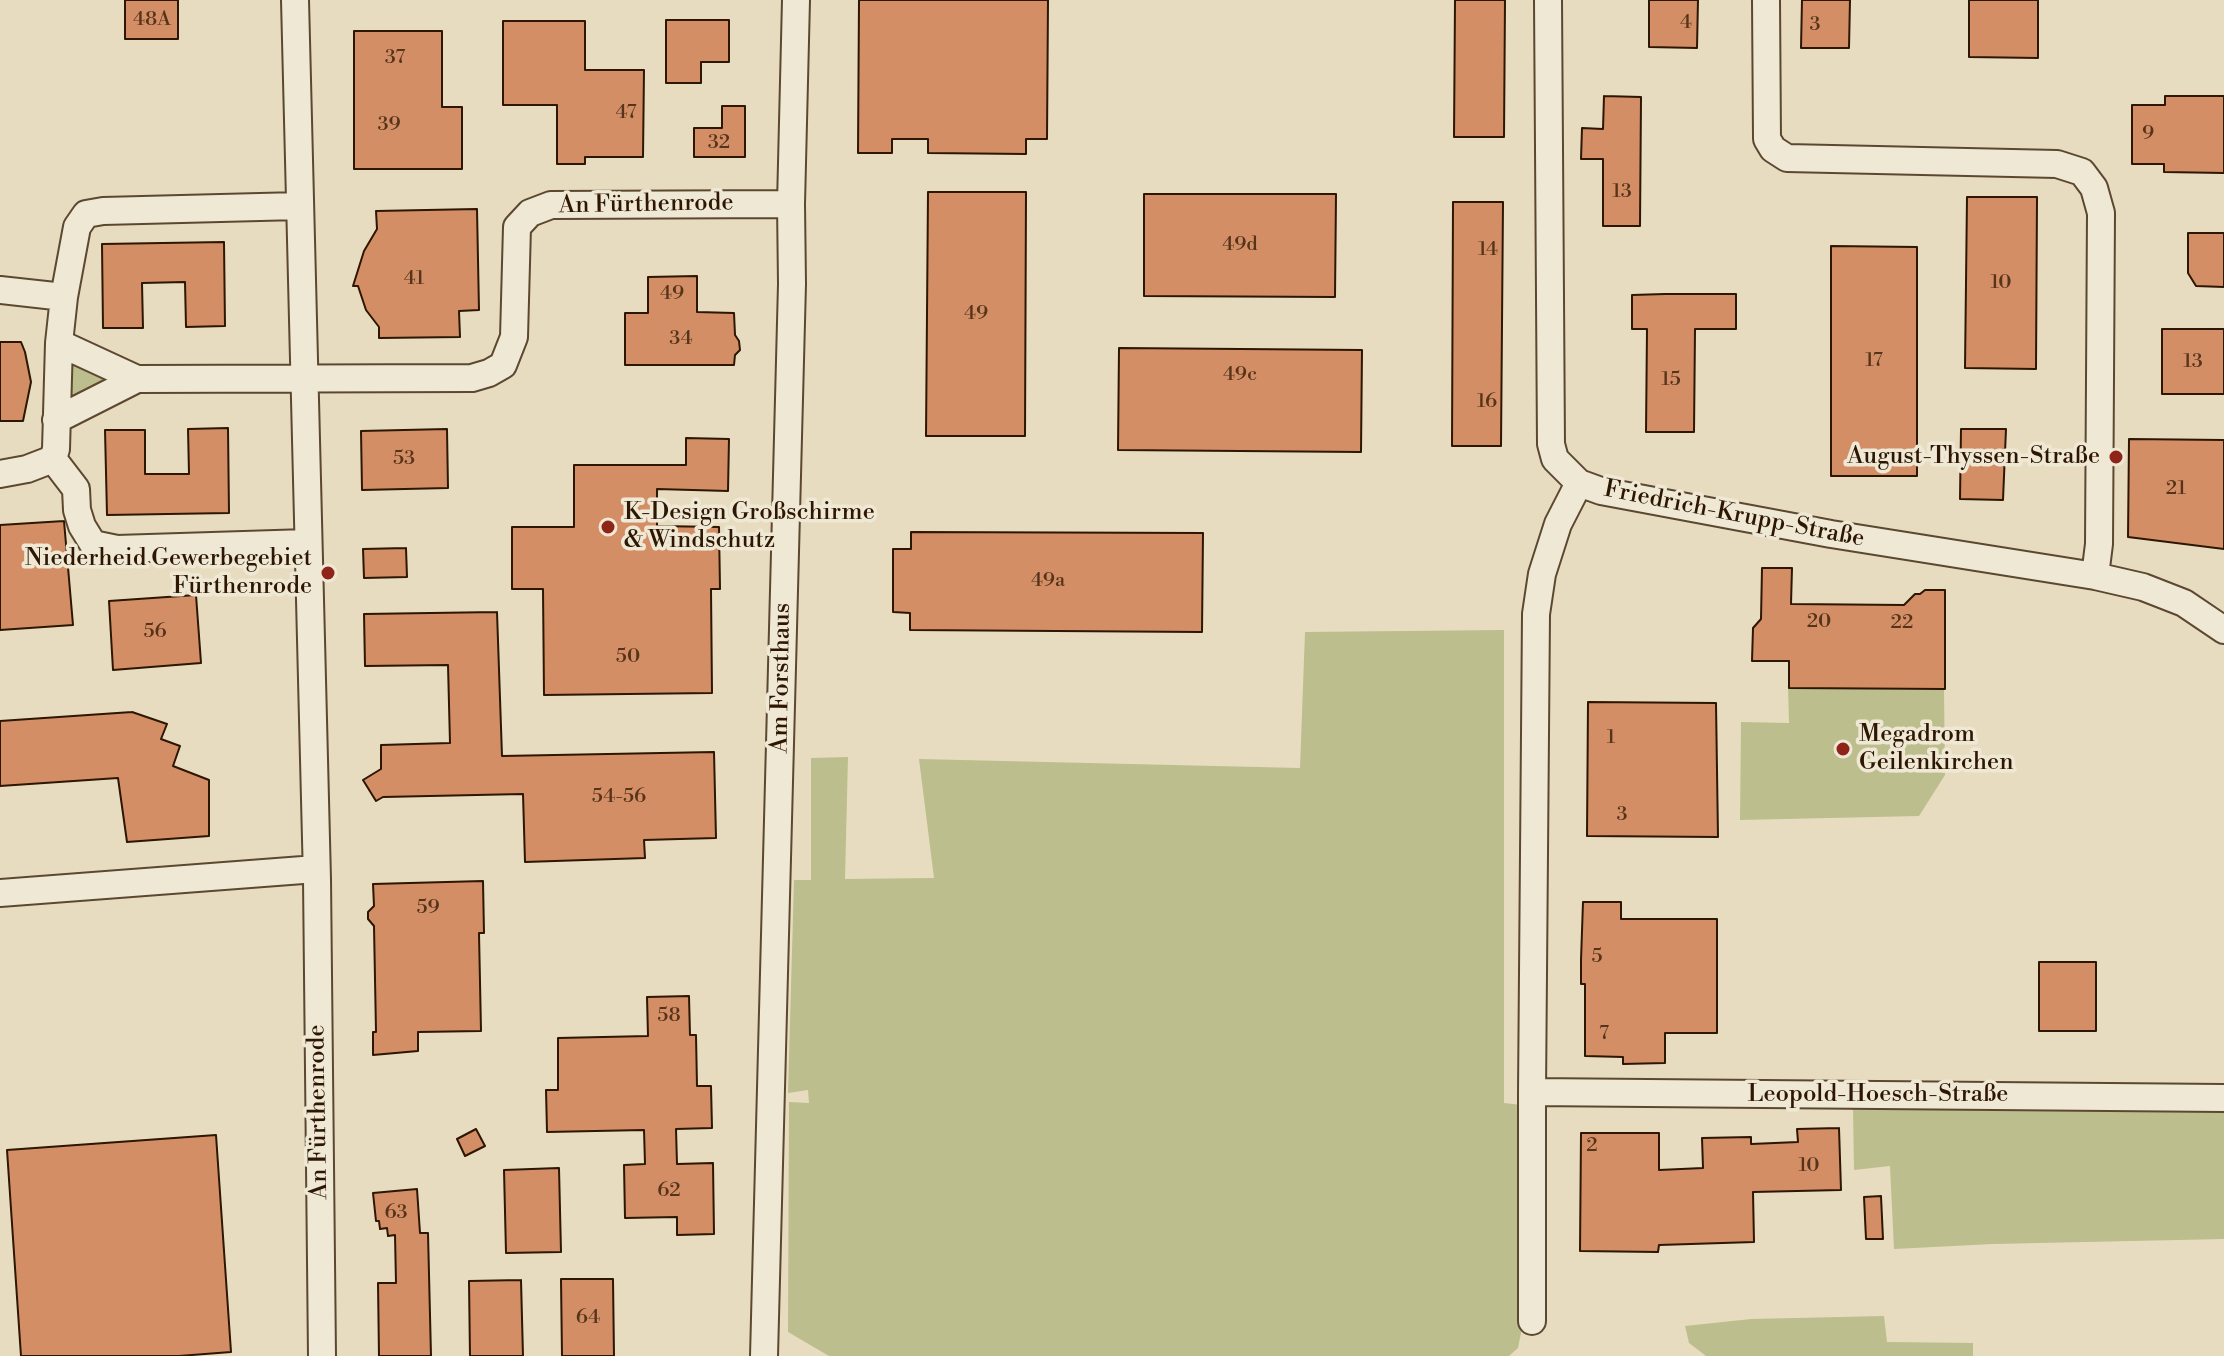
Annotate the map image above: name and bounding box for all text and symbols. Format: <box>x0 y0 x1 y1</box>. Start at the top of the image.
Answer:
house number: 48A <box>133 8 171 32</box>
house number: 4 <box>1680 11 1692 35</box>
house number: 3 <box>1809 13 1821 37</box>
house number: 37 <box>385 46 405 70</box>
house number: 47 <box>615 101 637 125</box>
house number: 39 <box>377 113 401 137</box>
house number: 9 <box>2142 122 2154 146</box>
house number: 32 <box>708 131 730 155</box>
house number: 13 <box>1612 180 1632 204</box>
street label: An Fürthenrode <box>558 189 734 221</box>
house number: 49d <box>1222 233 1258 257</box>
house number: 14 <box>1478 238 1498 262</box>
house number: 41 <box>404 267 424 291</box>
house number: 10 <box>1990 271 2012 295</box>
house number: 49 <box>660 282 684 306</box>
house number: 49 <box>964 302 988 326</box>
house number: 34 <box>669 327 693 351</box>
house number: 17 <box>1865 349 1883 373</box>
house number: 13 <box>2183 350 2203 374</box>
house number: 49c <box>1223 363 1257 387</box>
house number: 15 <box>1661 368 1681 392</box>
house number: 16 <box>1477 390 1497 414</box>
place label: August-Thyssen-Straße <box>1847 443 2100 471</box>
house number: 53 <box>393 447 415 471</box>
marker: August-Thyssen-Straße <box>2107 448 2125 466</box>
street label: Friedrich-Krupp-Straße <box>1601 476 1867 554</box>
house number: 21 <box>2166 477 2186 501</box>
place label: K-Design Großschirme & Windschutz <box>624 499 875 555</box>
marker: K-Design Großschirme & Windschutz <box>599 518 617 536</box>
place label: Niederheid Gewerbegebiet Fürthenrode <box>25 545 312 601</box>
marker: Niederheid Gewerbegebiet Fürthenrode <box>319 564 337 582</box>
house number: 49a <box>1031 569 1065 593</box>
street label: Am Forsthaus <box>766 603 798 753</box>
house number: 20 <box>1807 610 1831 634</box>
house number: 22 <box>1891 611 1913 635</box>
house number: 56 <box>143 620 167 644</box>
house number: 50 <box>616 645 640 669</box>
place label: Megadrom Geilenkirchen <box>1859 721 2013 777</box>
house number: 1 <box>1607 726 1615 750</box>
marker: Megadrom Geilenkirchen <box>1834 740 1852 758</box>
house number: 54-56 <box>592 785 646 809</box>
house number: 3 <box>1616 803 1628 827</box>
house number: 59 <box>416 896 440 920</box>
house number: 5 <box>1591 945 1603 969</box>
house number: 58 <box>657 1004 681 1028</box>
house number: 7 <box>1599 1022 1609 1046</box>
street label: An Fürthenrode <box>303 1024 335 1200</box>
street label: Leopold-Hoesch-Straße <box>1748 1081 2008 1109</box>
house number: 2 <box>1586 1134 1598 1158</box>
house number: 10 <box>1798 1154 1820 1178</box>
house number: 62 <box>657 1179 681 1203</box>
house number: 63 <box>384 1201 408 1225</box>
house number: 64 <box>576 1306 600 1330</box>

